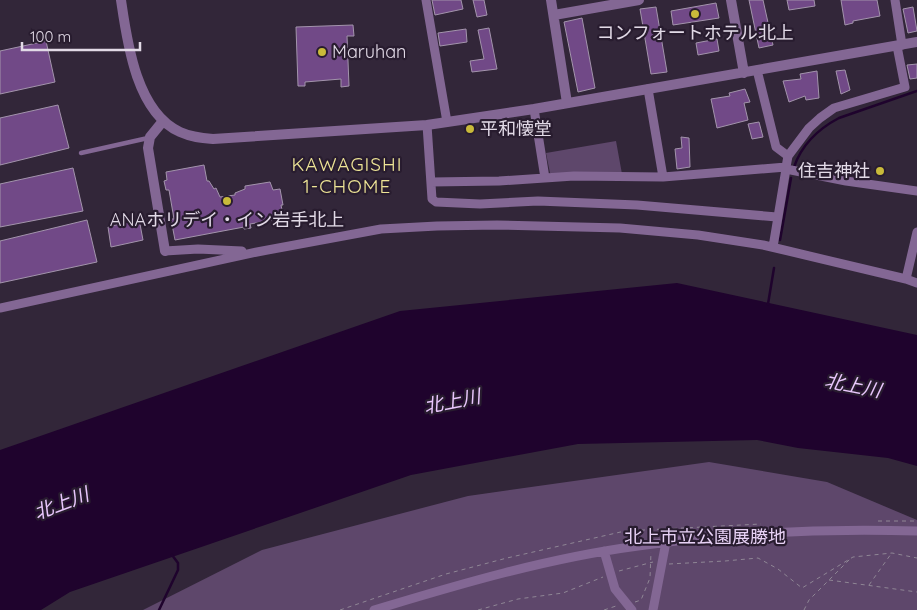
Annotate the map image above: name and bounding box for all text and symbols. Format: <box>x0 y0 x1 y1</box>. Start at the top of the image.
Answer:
marker: コンフォートホテル北上 <box>689 8 701 20</box>
scale bar <box>22 20 140 52</box>
place label: コンフォートホテル北上 <box>596 21 794 44</box>
text: 100 m <box>30 27 71 46</box>
place label: Maruhan <box>332 40 407 63</box>
marker: Maruhan <box>316 46 328 58</box>
place label: 平和懐堂 <box>480 117 552 140</box>
marker: 平和懐堂 <box>464 123 476 135</box>
district label: KAWAGISHI 1-CHOME <box>292 152 402 198</box>
place label: 住吉神社 <box>798 159 870 182</box>
marker: 住吉神社 <box>874 165 886 177</box>
marker: ANAホリデイ・イン岩手北上 <box>221 195 233 207</box>
place label: ANAホリデイ・イン岩手北上 <box>110 208 344 231</box>
water label: 北上川 <box>823 368 885 403</box>
water label: 北上川 <box>422 383 484 418</box>
water label: 北上川 <box>30 481 94 524</box>
park label: 北上市立公園展勝地 <box>624 525 786 548</box>

